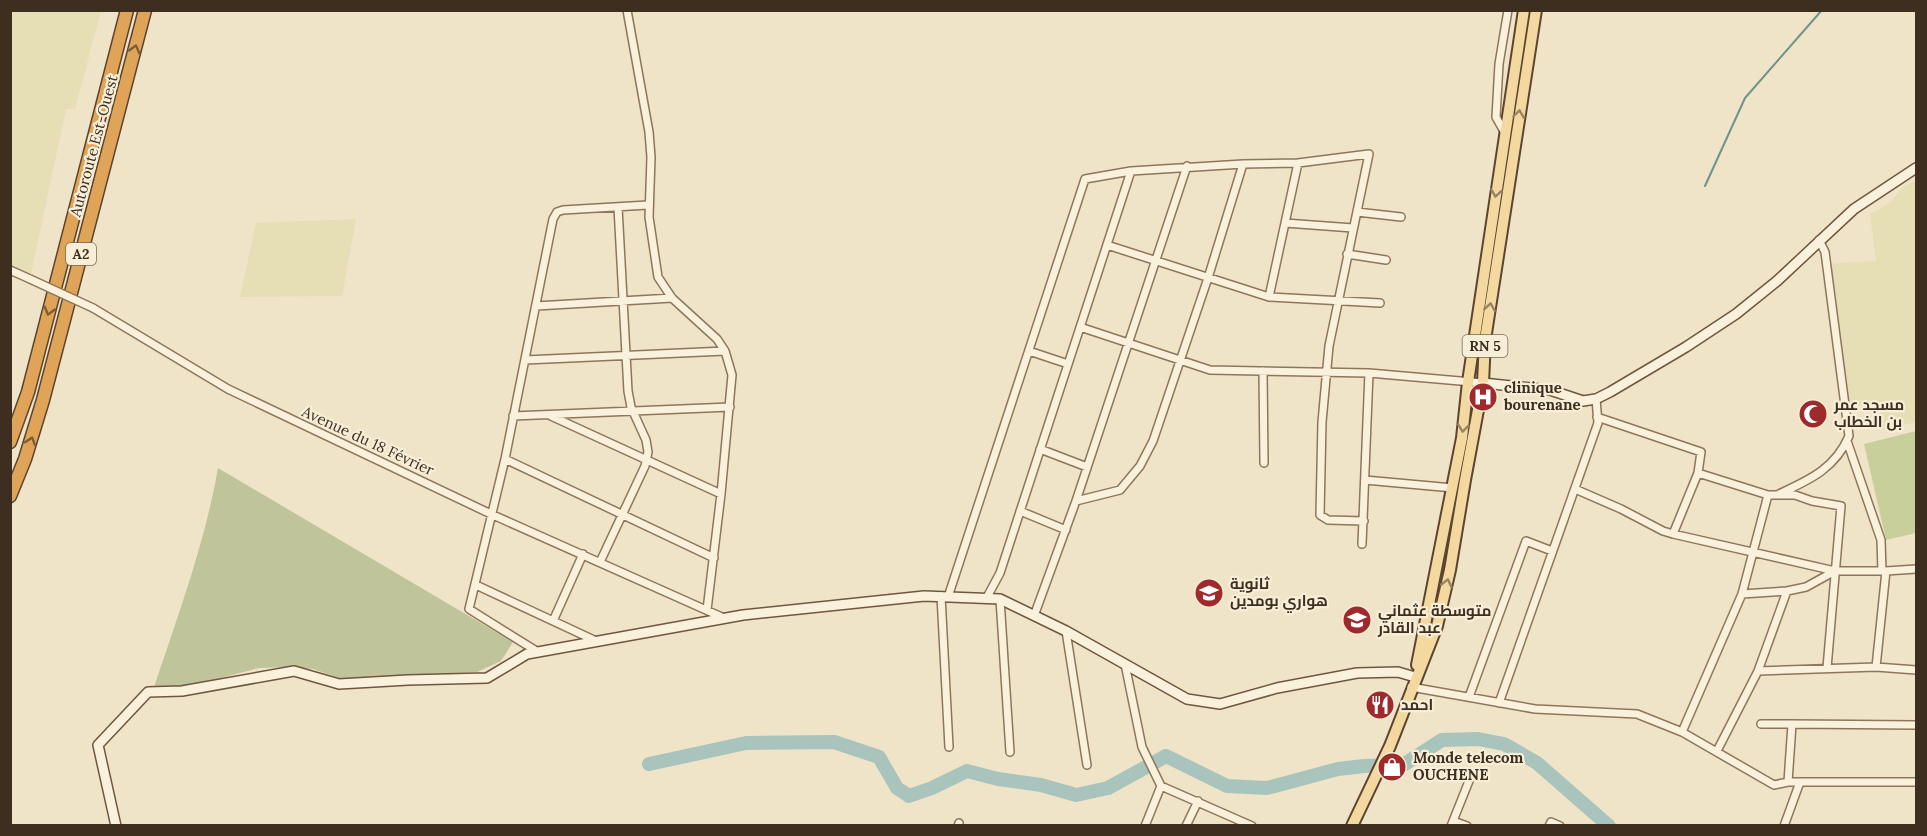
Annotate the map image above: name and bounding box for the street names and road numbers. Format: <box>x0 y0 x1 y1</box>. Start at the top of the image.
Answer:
street label: Autoroute Est-Ouest <box>65 73 122 220</box>
road number: A2 <box>66 243 96 265</box>
road number: RN 5 <box>1462 335 1508 357</box>
street label: Avenue du 18 Février <box>298 401 438 480</box>

